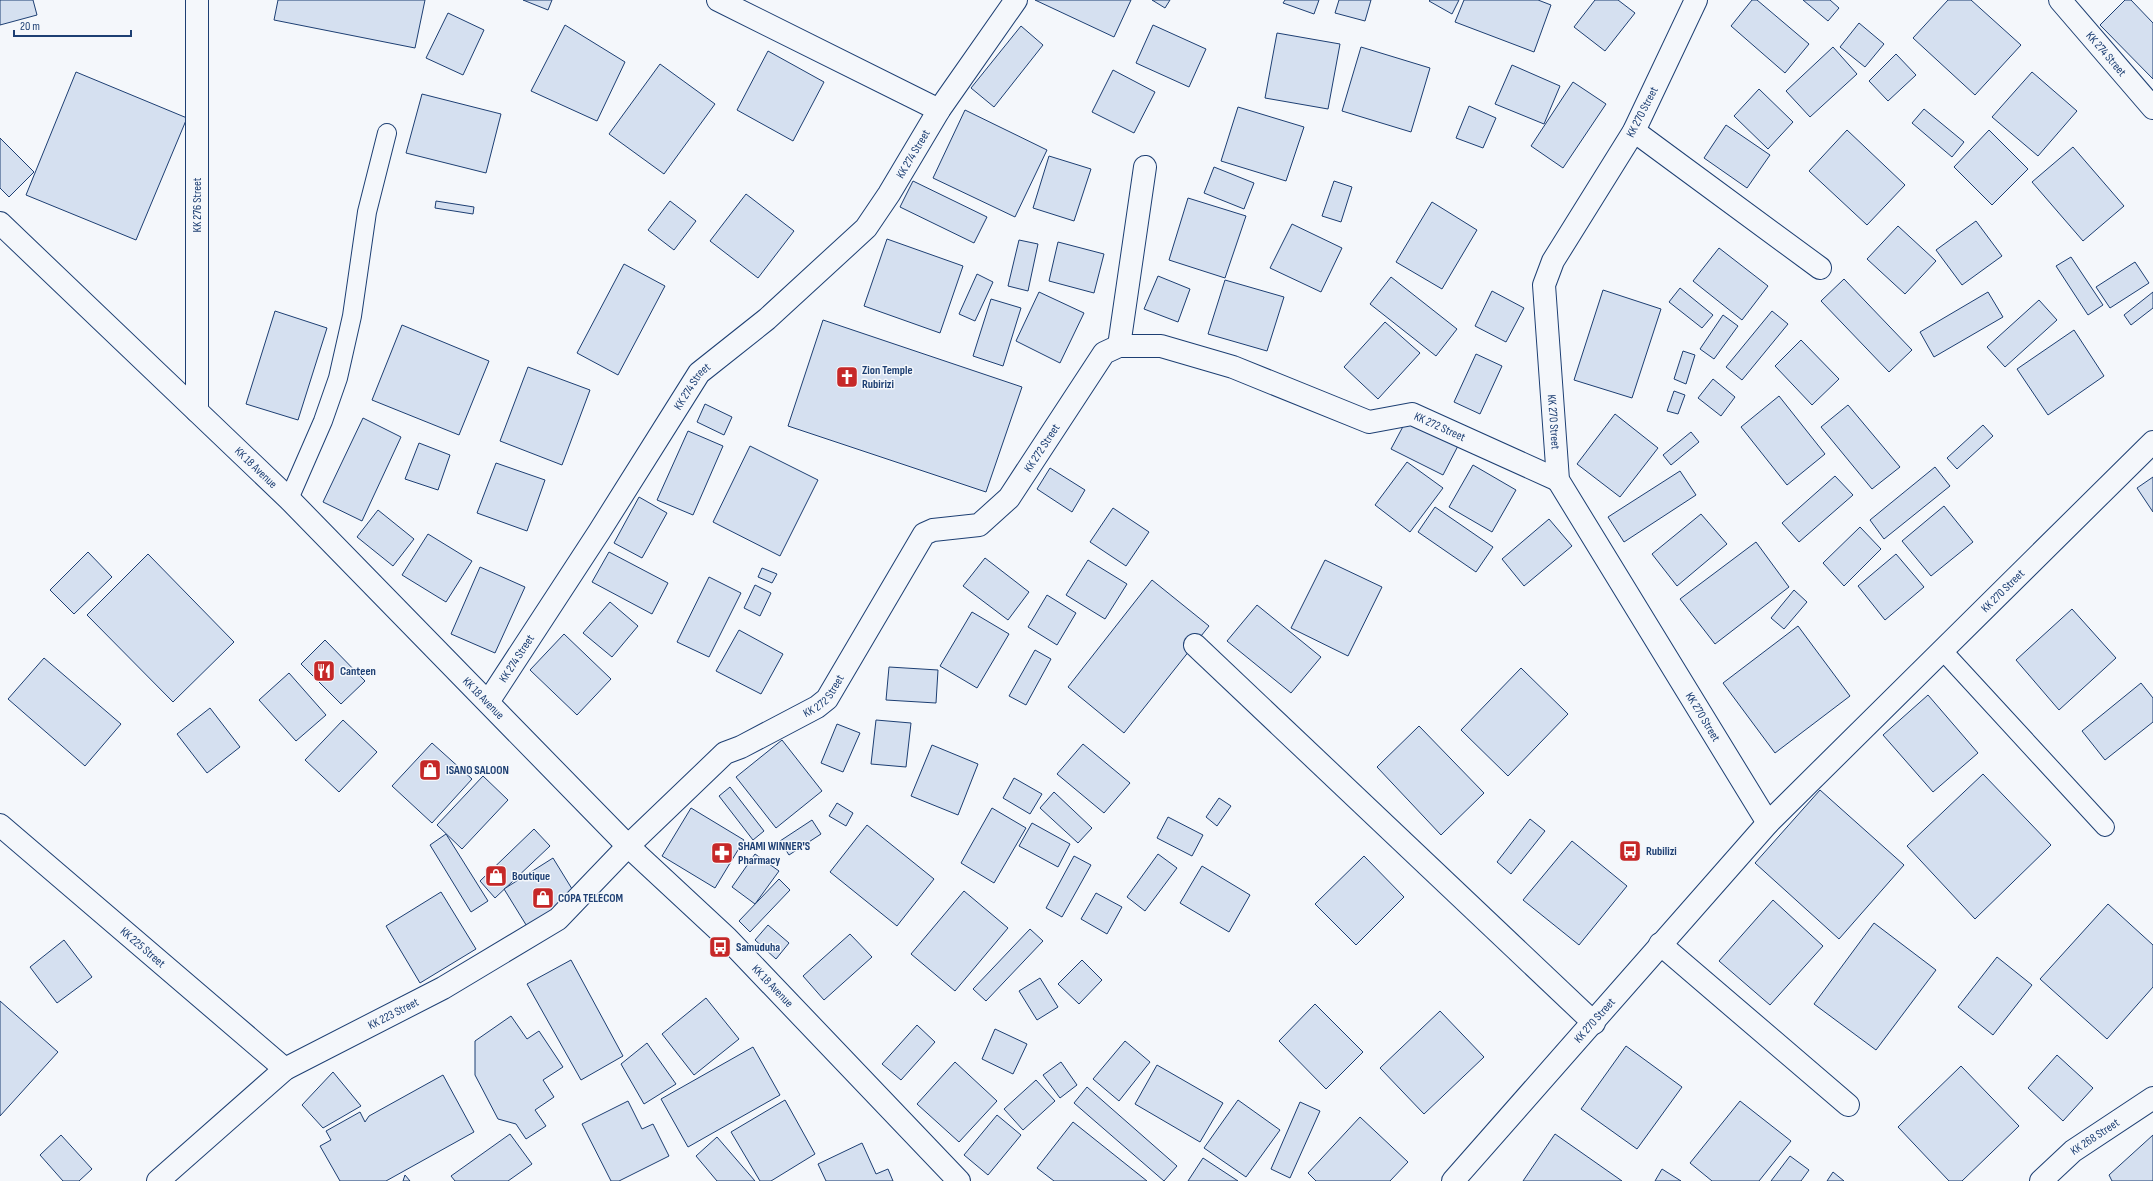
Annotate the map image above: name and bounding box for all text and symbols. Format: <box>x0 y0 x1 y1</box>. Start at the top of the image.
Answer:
scale bar <box>14 12 131 38</box>
text: 20 m <box>20 19 40 34</box>
street label: KK 274 Street <box>2083 29 2130 80</box>
street label: KK 270 Street <box>1623 84 1662 140</box>
street label: KK 274 Street <box>893 127 934 181</box>
street label: KK 276 Street <box>190 177 205 232</box>
street label: KK 274 Street <box>671 360 714 413</box>
place label: Zion Temple Rubirizi <box>862 363 913 392</box>
church icon: Zion Temple Rubirizi <box>834 364 860 390</box>
street label: KK 270 Street <box>1544 394 1563 450</box>
street label: KK 272 Street <box>1412 409 1468 445</box>
street label: KK 272 Street <box>1021 421 1064 475</box>
street label: KK 18 Avenue <box>231 444 280 492</box>
street label: KK 270 Street <box>1978 566 2028 616</box>
street label: KK 274 Street <box>496 632 538 686</box>
restaurant icon: Canteen <box>311 658 337 684</box>
place label: Canteen <box>340 664 376 679</box>
street label: KK 272 Street <box>801 672 848 721</box>
street label: KK 18 Avenue <box>459 674 507 723</box>
street label: KK 270 Street <box>1682 690 1724 745</box>
shop icon: ISANO SALOON <box>417 757 443 783</box>
place label: ISANO SALOON <box>446 763 509 778</box>
bus stop icon: Rubilizi <box>1617 838 1643 864</box>
place label: SHAMI WINNER'S Pharmacy <box>738 839 811 868</box>
pharmacy icon: SHAMI WINNER'S Pharmacy <box>709 840 735 866</box>
place label: Rubilizi <box>1646 844 1677 859</box>
shop icon: Boutique <box>483 863 509 889</box>
place label: Boutique <box>512 869 550 884</box>
shop icon: COPA TELECOM <box>530 885 556 911</box>
place label: COPA TELECOM <box>558 891 623 906</box>
street label: KK 225 Street <box>117 924 168 971</box>
bus stop icon: Samuduha <box>707 934 733 960</box>
place label: Samuduha <box>736 940 780 955</box>
street label: KK 18 Avenue <box>748 962 796 1011</box>
street label: KK 223 Street <box>366 995 422 1033</box>
street label: KK 270 Street <box>1571 995 1619 1046</box>
street label: KK 268 Street <box>2068 1115 2123 1159</box>

